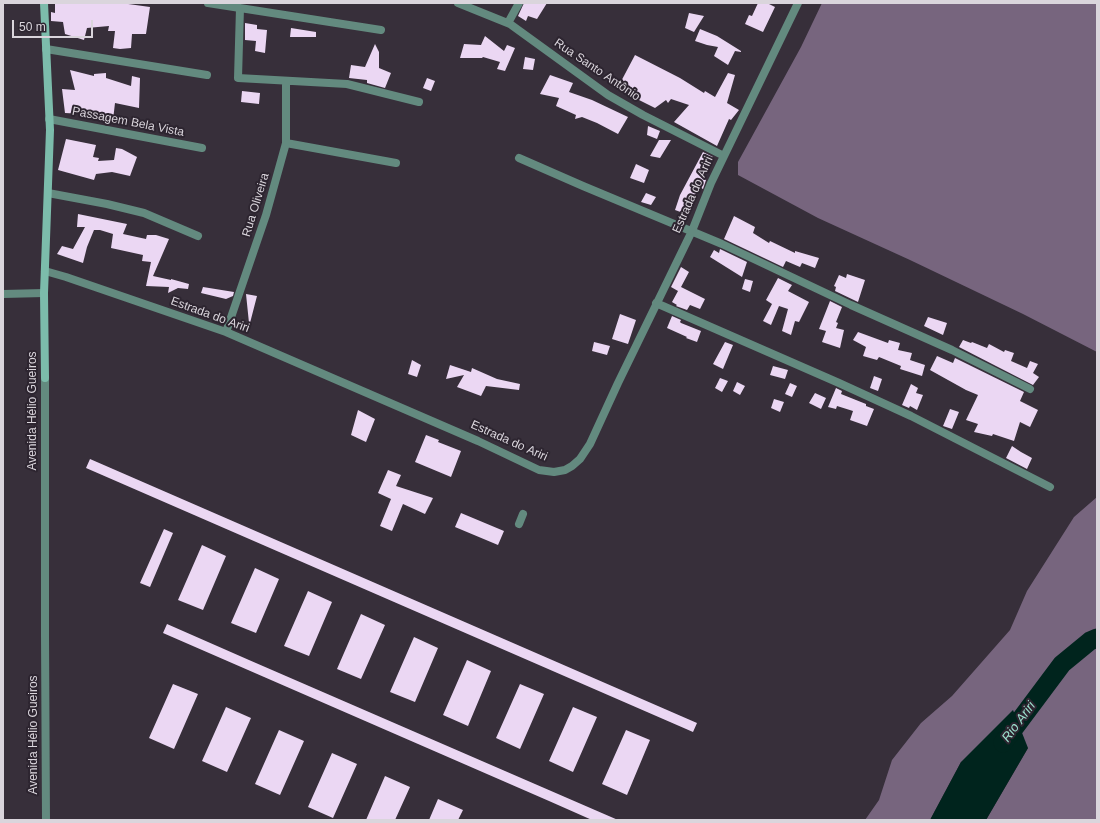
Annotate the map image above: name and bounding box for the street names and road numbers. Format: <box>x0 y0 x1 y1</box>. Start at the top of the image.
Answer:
street label: Rua Santo Antônio <box>551 36 643 104</box>
street label: Passagem Bela Vista <box>71 104 185 140</box>
street label: Estrada do Ariri <box>670 154 716 236</box>
street label: Rua Oliveira <box>239 171 273 239</box>
street label: Estrada do Ariri <box>169 294 251 336</box>
street label: Avenida Hélio Gueiros <box>26 351 40 471</box>
street label: Estrada do Ariri <box>468 418 550 464</box>
street label: Avenida Hélio Gueiros <box>27 675 41 795</box>

